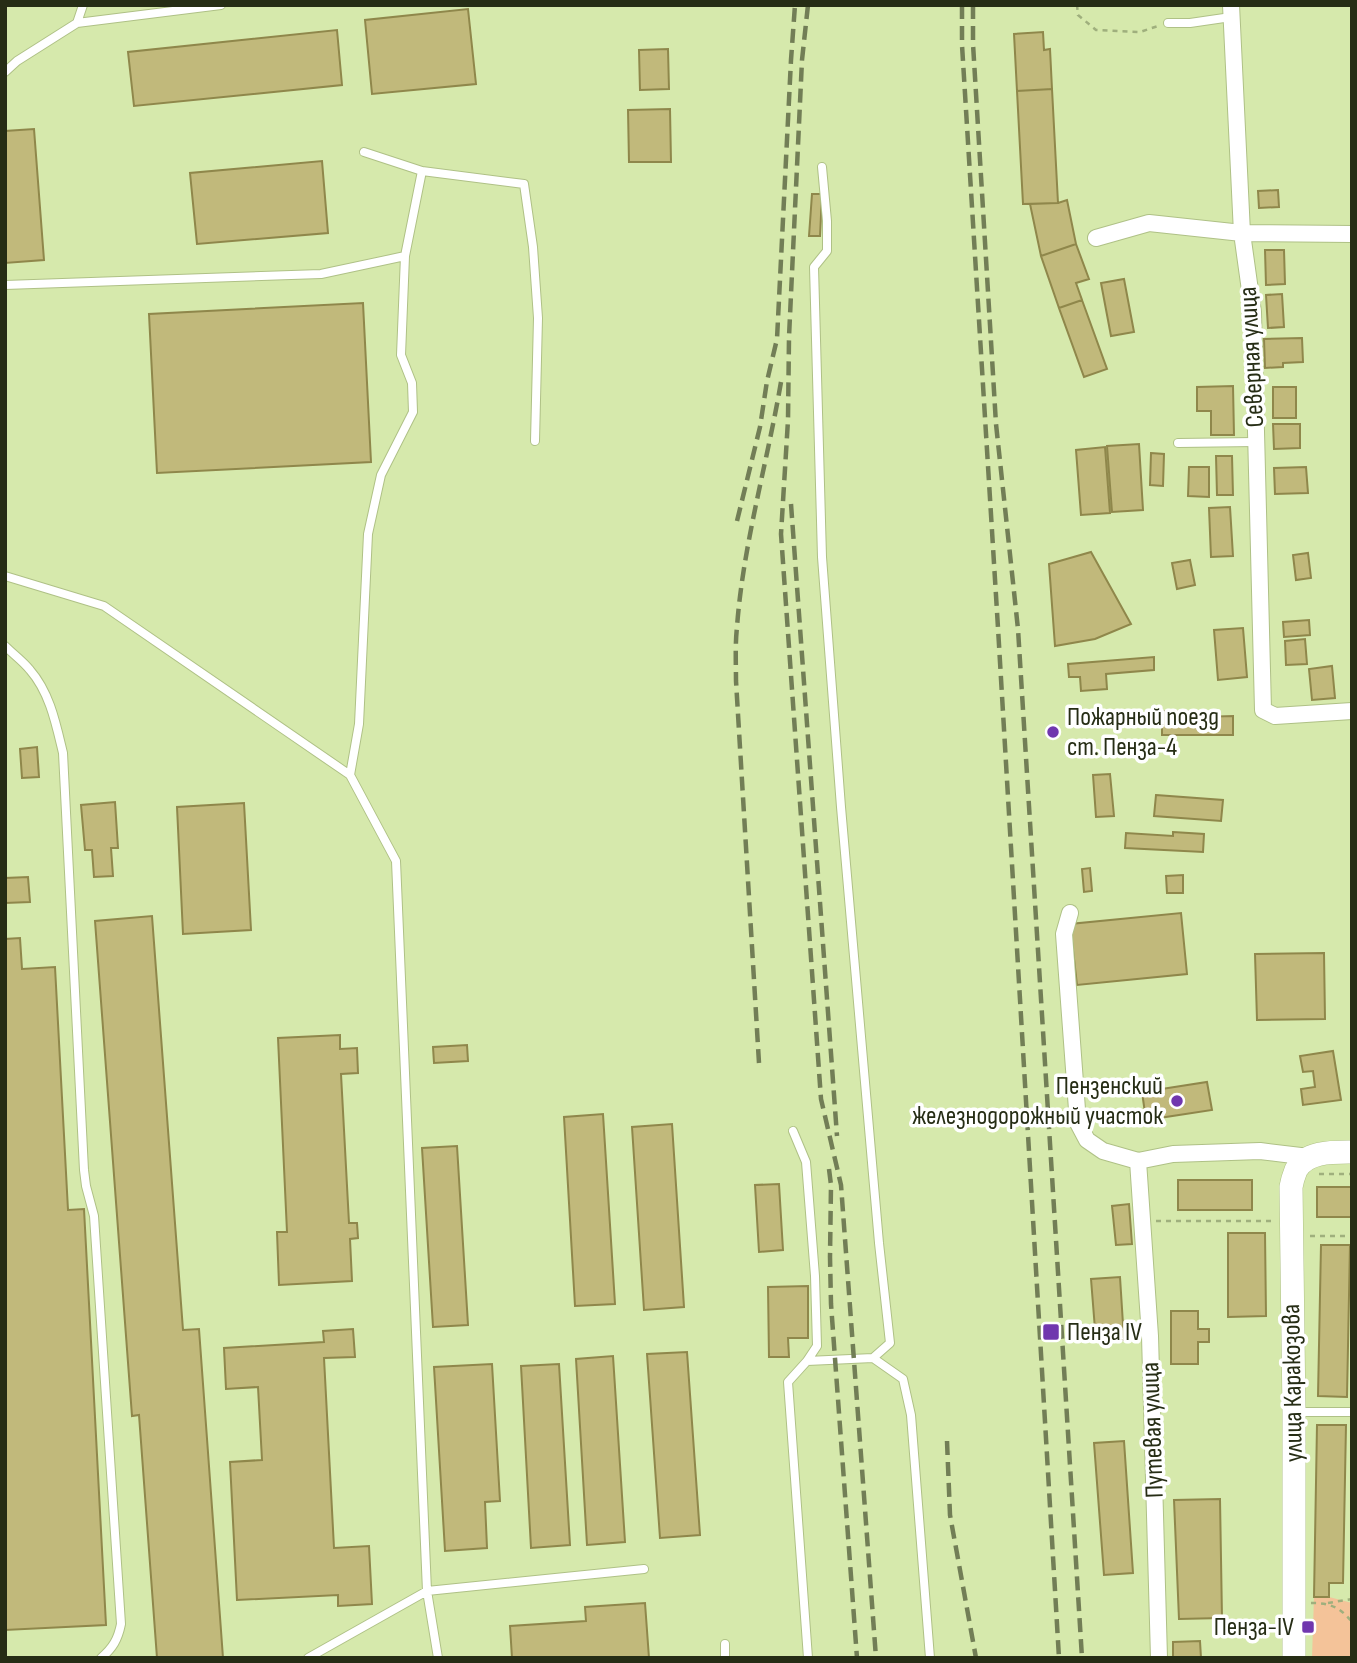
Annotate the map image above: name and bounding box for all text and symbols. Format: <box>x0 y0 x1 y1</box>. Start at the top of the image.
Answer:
street label: Северная улица <box>1233 286 1271 428</box>
place label: Пожарный поезд ст. Пенза-4 <box>1067 702 1219 763</box>
marker: Пожарный поезд ст. Пенза-4 <box>1045 724 1061 740</box>
place label: Пензенский железнодорожный участок <box>912 1071 1163 1132</box>
marker: Пензенский железнодорожный участок <box>1169 1093 1185 1109</box>
street label: улица Каракозова <box>1276 1303 1310 1463</box>
place label: Пенза IV <box>1067 1317 1142 1348</box>
marker: Пенза IV <box>1041 1322 1061 1342</box>
street label: Путевая улица <box>1135 1361 1171 1499</box>
place label: Пенза-IV <box>1214 1612 1294 1643</box>
marker: Пенза-IV <box>1300 1619 1316 1635</box>

